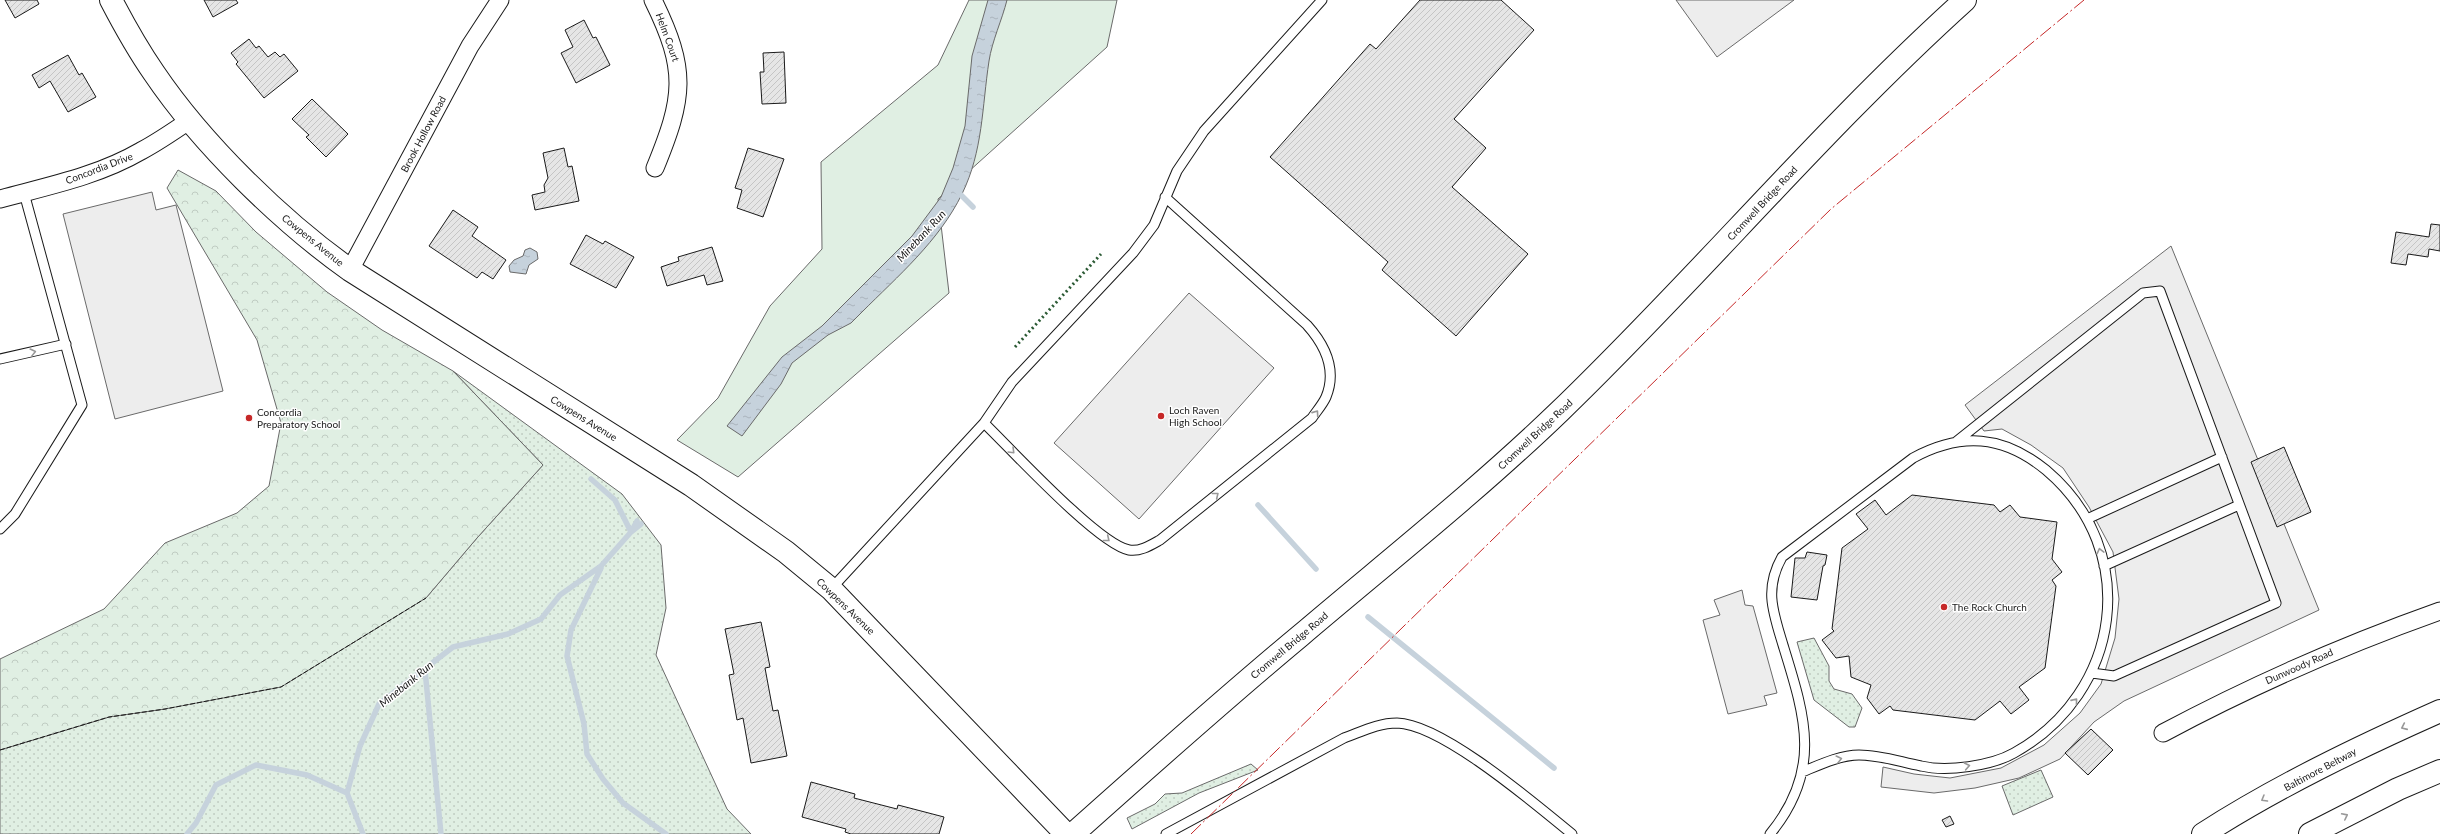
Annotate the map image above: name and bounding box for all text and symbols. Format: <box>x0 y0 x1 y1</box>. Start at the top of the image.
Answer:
street label: Helm Court <box>654 11 682 63</box>
street label: Brook Hollow Road <box>398 94 448 174</box>
street label: Concordia Drive <box>64 150 134 186</box>
street label: Cromwell Bridge Road <box>1724 163 1800 243</box>
water label: Minebank Run <box>893 207 948 264</box>
street label: Cowpens Avenue <box>280 211 346 269</box>
one-way arrow <box>30 349 36 357</box>
street label: Cowpens Avenue <box>549 393 619 443</box>
street label: Cromwell Bridge Road <box>1495 396 1575 472</box>
place label: Loch Raven High School <box>1169 404 1222 428</box>
place label: Concordia Preparatory School <box>257 406 340 430</box>
one-way arrow <box>1311 410 1318 417</box>
marker: Loch Raven High School <box>1156 411 1166 421</box>
marker: Concordia Preparatory School <box>244 413 254 423</box>
one-way arrow <box>1007 446 1015 453</box>
one-way arrow <box>1211 493 1218 500</box>
one-way arrow <box>1102 535 1109 542</box>
one-way arrow <box>2096 547 2105 554</box>
street label: Cowpens Avenue <box>814 575 878 637</box>
place label: The Rock Church <box>1952 601 2027 613</box>
marker: The Rock Church <box>1939 602 1949 612</box>
street label: Cromwell Bridge Road <box>1248 609 1330 681</box>
street label: Dunwoody Road <box>2263 646 2335 686</box>
water label: Minebank Run <box>376 658 436 709</box>
one-way arrow <box>2070 698 2077 705</box>
one-way arrow <box>2401 722 2409 730</box>
street label: Baltimore Beltway <box>2282 744 2359 793</box>
one-way arrow <box>1836 756 1842 764</box>
one-way arrow <box>1963 762 1970 771</box>
one-way arrow <box>2261 794 2268 801</box>
one-way arrow <box>2340 813 2348 821</box>

